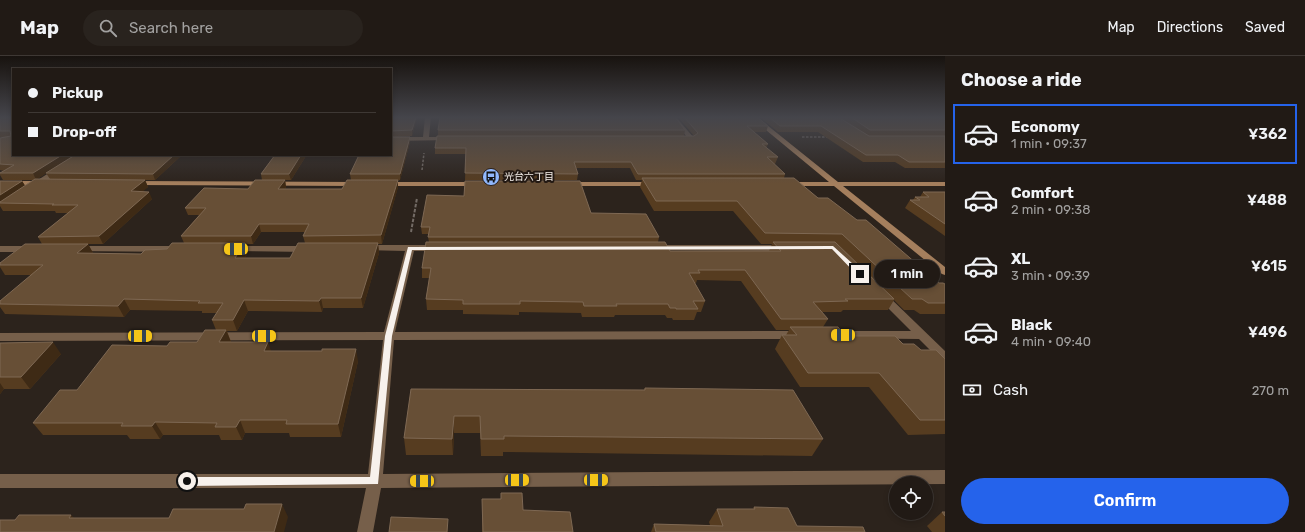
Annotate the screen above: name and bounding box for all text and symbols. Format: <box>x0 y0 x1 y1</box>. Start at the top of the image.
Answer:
search box <box>83 10 363 46</box>
text: Map <box>20 16 59 39</box>
icon: search <box>97 17 119 39</box>
text: Search here <box>129 19 213 37</box>
text: Map <box>1108 19 1135 36</box>
text: Directions <box>1157 19 1223 36</box>
text: Saved <box>1245 19 1285 36</box>
text: Choose a ride <box>961 69 1082 91</box>
text: Pickup <box>52 84 103 102</box>
icon: car <box>963 116 999 152</box>
text: Economy <box>1011 118 1080 136</box>
text: Drop-off <box>52 123 116 141</box>
text: ¥362 <box>1248 125 1287 143</box>
text: 1 min · 09:37 <box>1011 136 1087 151</box>
bus stop icon: 光台六丁目 <box>481 167 501 187</box>
place label: 光台六丁目 <box>504 171 554 183</box>
icon: car <box>963 182 999 218</box>
text: Comfort <box>1011 184 1074 202</box>
text: ¥488 <box>1247 191 1287 209</box>
text: 2 min · 09:38 <box>1011 202 1090 217</box>
car <box>224 243 248 255</box>
icon: car <box>963 248 999 284</box>
text: XL <box>1011 250 1030 268</box>
text: ¥615 <box>1251 257 1287 275</box>
callout: 1 min <box>874 260 940 288</box>
route end <box>851 265 869 283</box>
text: 1 min <box>891 266 923 281</box>
text: 3 min · 09:39 <box>1011 268 1090 283</box>
icon: car <box>963 314 999 350</box>
text: Black <box>1011 316 1052 334</box>
text: ¥496 <box>1248 323 1287 341</box>
car <box>831 329 855 341</box>
car <box>128 330 152 342</box>
car <box>252 330 276 342</box>
text: 4 min · 09:40 <box>1011 334 1091 349</box>
icon: cash <box>961 379 983 401</box>
text: Cash <box>993 381 1028 399</box>
text: 270 m <box>1252 383 1289 398</box>
route start <box>178 472 196 490</box>
car <box>505 474 529 486</box>
car <box>584 474 608 486</box>
car <box>410 475 434 487</box>
map controls <box>889 476 933 520</box>
button: locate <box>889 476 933 520</box>
button: Confirm <box>961 478 1289 524</box>

